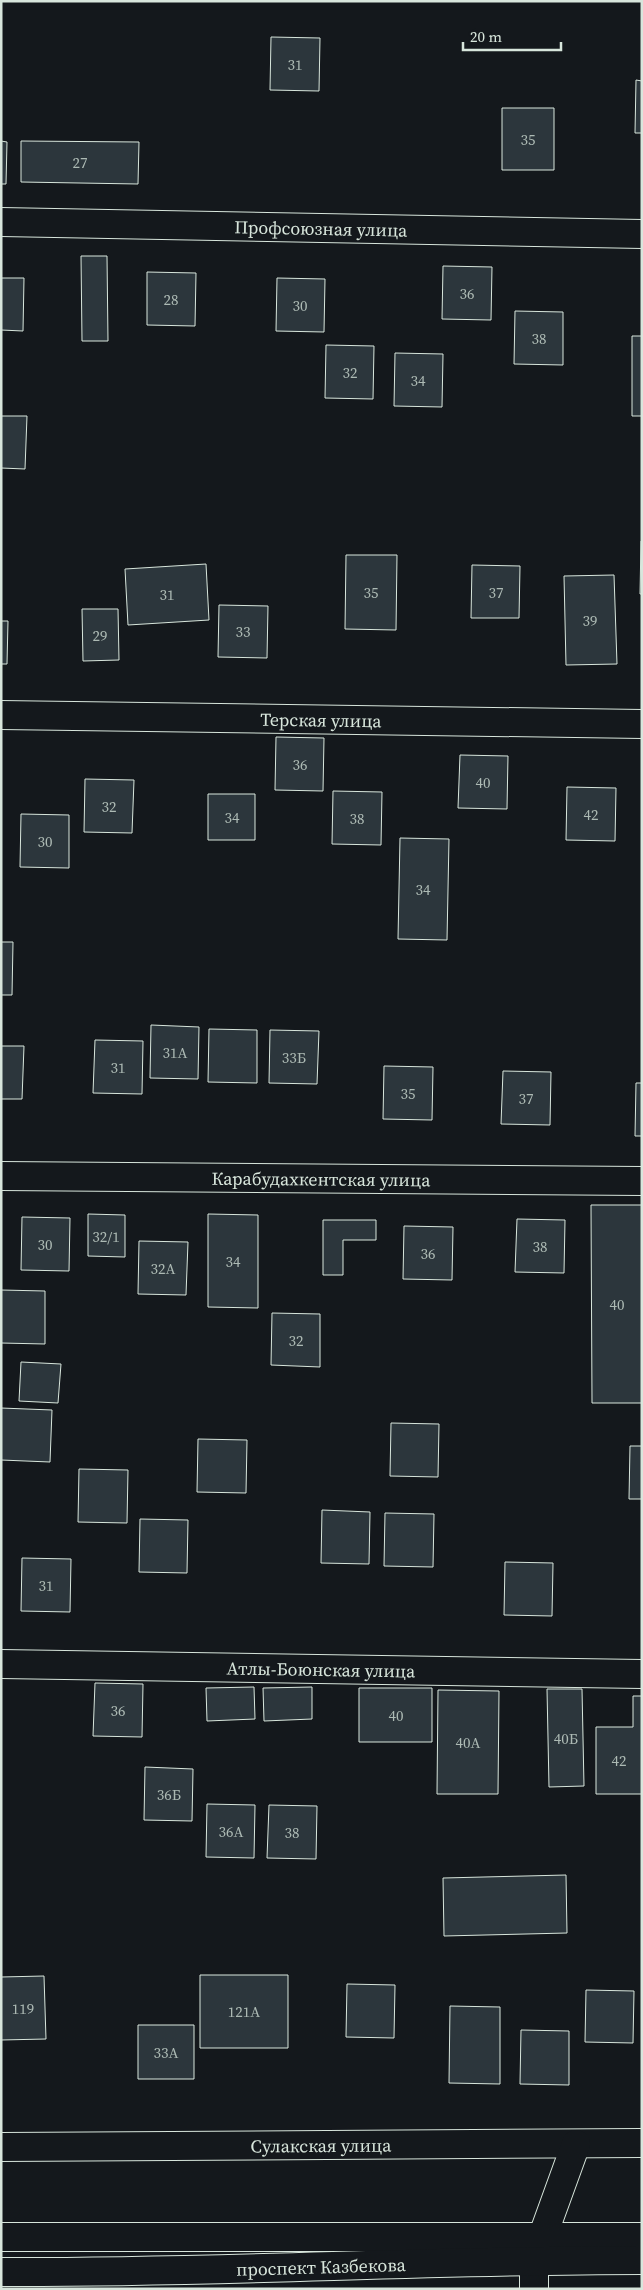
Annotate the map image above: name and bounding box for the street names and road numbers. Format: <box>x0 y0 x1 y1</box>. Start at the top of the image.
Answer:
street label: Профсоюзная улица <box>234 214 408 242</box>
street label: Терская улица <box>260 706 383 733</box>
street label: Карабудахкентская улица <box>211 1165 431 1192</box>
street label: Атлы-Боюнская улица <box>226 1655 416 1683</box>
street label: Сулакская улица <box>250 2132 392 2158</box>
street label: проспект Казбекова <box>236 2251 407 2281</box>

